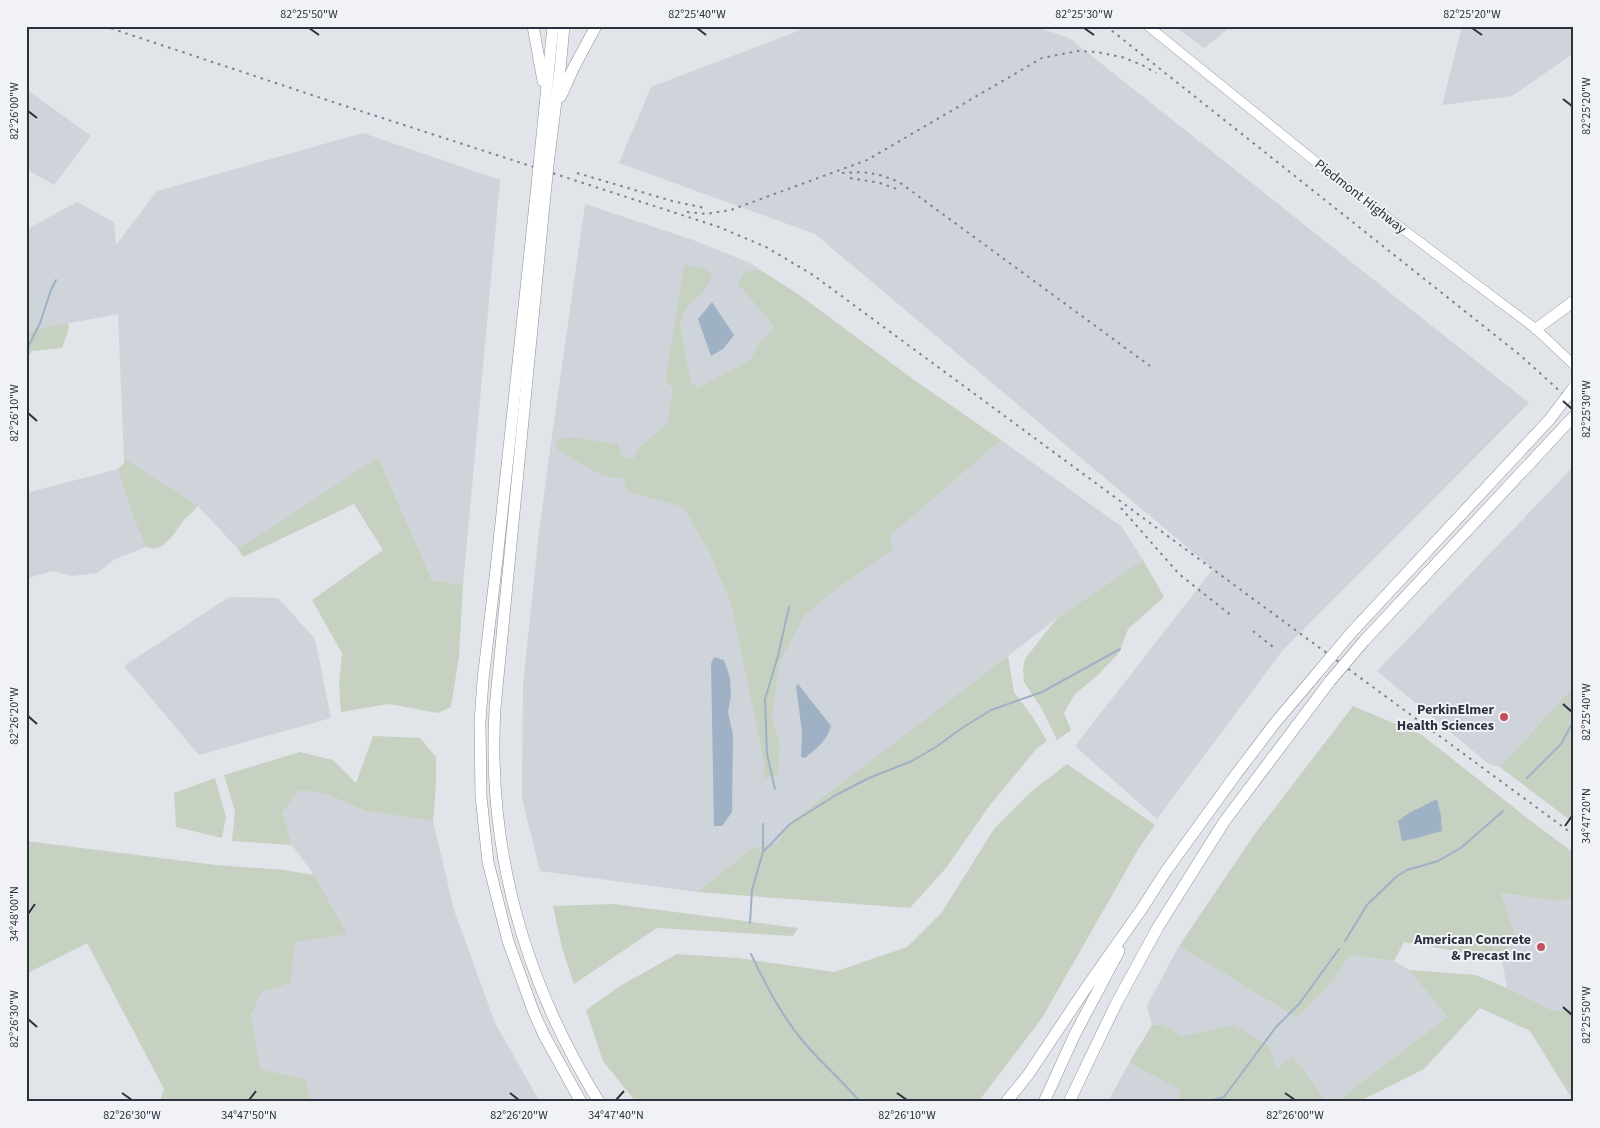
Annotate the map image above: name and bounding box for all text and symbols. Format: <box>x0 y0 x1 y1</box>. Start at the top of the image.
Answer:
text: 82°25'50"W <box>280 6 338 23</box>
text: 82°25'40"W <box>668 6 726 23</box>
text: 82°25'30"W <box>1055 6 1113 23</box>
text: 82°25'20"W <box>1443 6 1501 23</box>
text: 82°25'20"W <box>1578 77 1595 135</box>
text: 82°26'00"W <box>6 82 23 140</box>
street label: Piedmont Highway <box>1310 155 1411 239</box>
text: 82°25'30"W <box>1578 380 1595 438</box>
text: 82°26'10"W <box>6 384 23 442</box>
text: 82°25'40"W <box>1578 683 1595 741</box>
text: 82°26'20"W <box>6 687 23 745</box>
place label: PerkinElmer Health Sciences <box>1397 700 1494 736</box>
marker: PerkinElmer Health Sciences <box>1498 711 1510 723</box>
text: 34°47'20"N <box>1578 788 1595 844</box>
text: 34°48'00"N <box>6 886 23 942</box>
place label: American Concrete & Precast Inc <box>1413 930 1531 966</box>
marker: American Concrete & Precast Inc <box>1535 941 1547 953</box>
text: 82°25'50"W <box>1578 986 1595 1044</box>
text: 82°26'30"W <box>6 990 23 1048</box>
text: 82°26'30"W <box>103 1107 161 1124</box>
text: 34°47'50"N <box>221 1107 277 1124</box>
text: 82°26'20"W <box>490 1107 548 1124</box>
text: 34°47'40"N <box>588 1107 644 1124</box>
text: 82°26'10"W <box>878 1107 936 1124</box>
text: 82°26'00"W <box>1266 1107 1324 1124</box>

